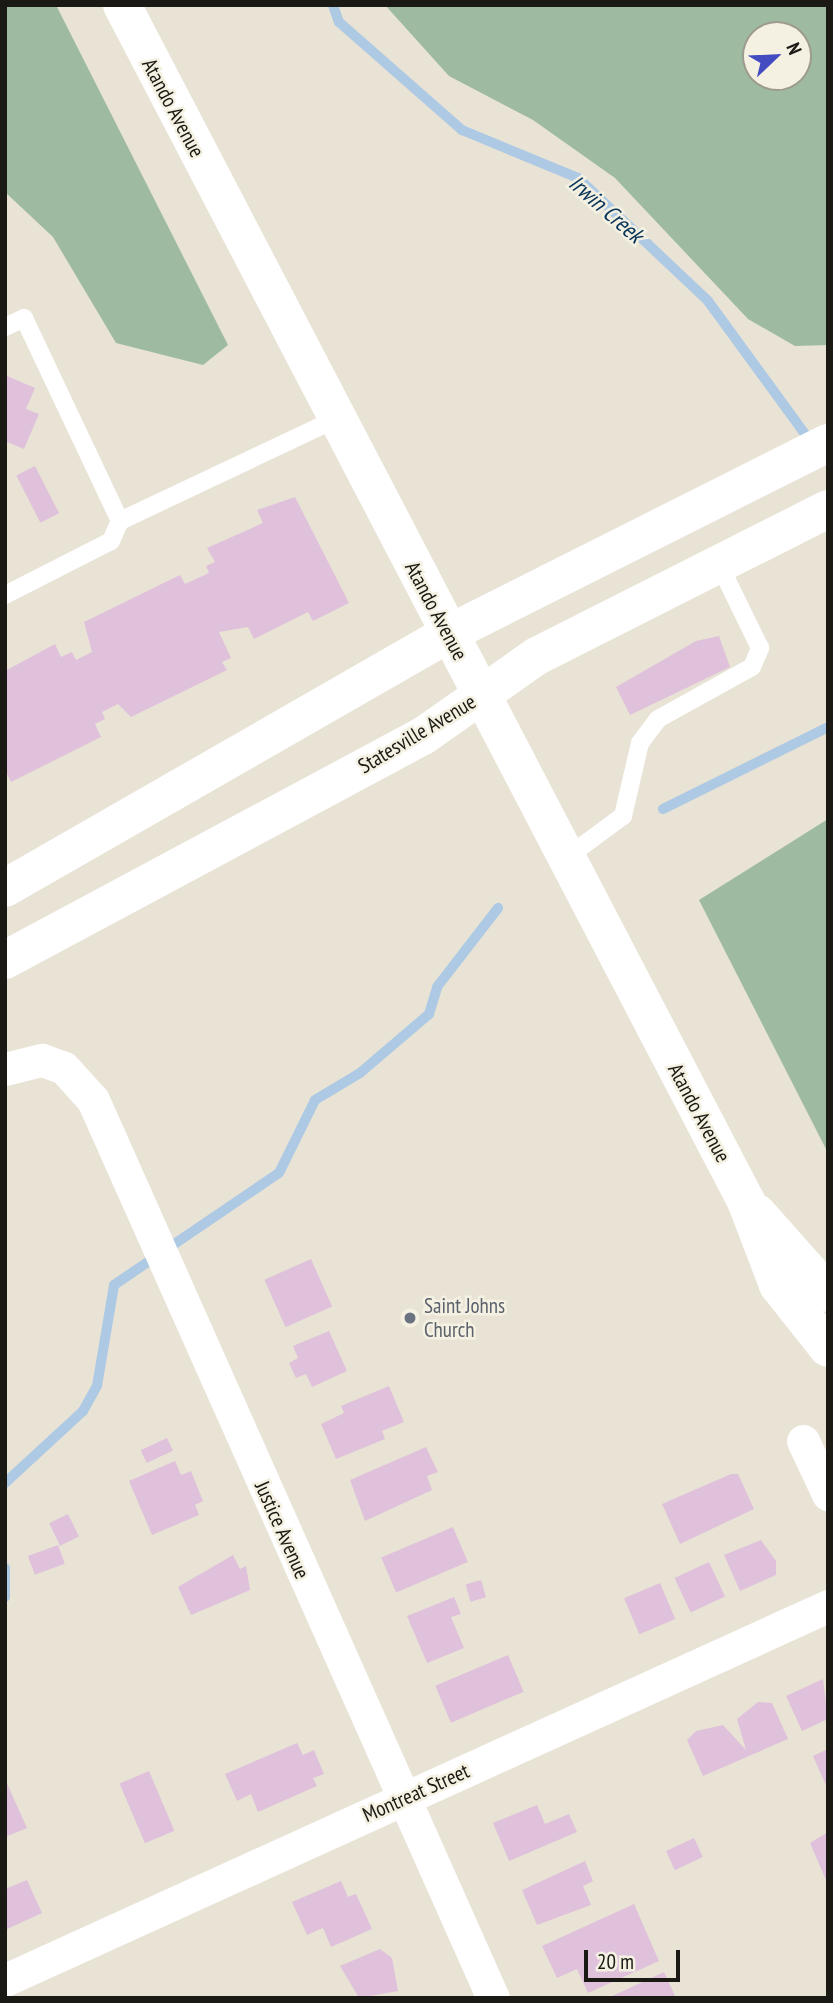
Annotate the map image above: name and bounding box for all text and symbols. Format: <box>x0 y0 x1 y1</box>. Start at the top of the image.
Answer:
north arrow <box>742 21 812 91</box>
text: N <box>781 39 808 58</box>
street label: Atando Avenue <box>136 54 210 162</box>
water label: Irwin Creek <box>563 169 649 249</box>
street label: Atando Avenue <box>399 557 473 665</box>
street label: Statesville Avenue <box>353 689 481 779</box>
street label: Atando Avenue <box>662 1059 736 1167</box>
place label: Saint Johns Church <box>424 1293 505 1343</box>
marker: Saint Johns Church <box>402 1310 418 1326</box>
street label: Justice Avenue <box>249 1477 315 1583</box>
street label: Montreat Street <box>359 1758 473 1828</box>
scale bar <box>588 1937 684 1981</box>
text: 20 m <box>597 1948 634 1975</box>

